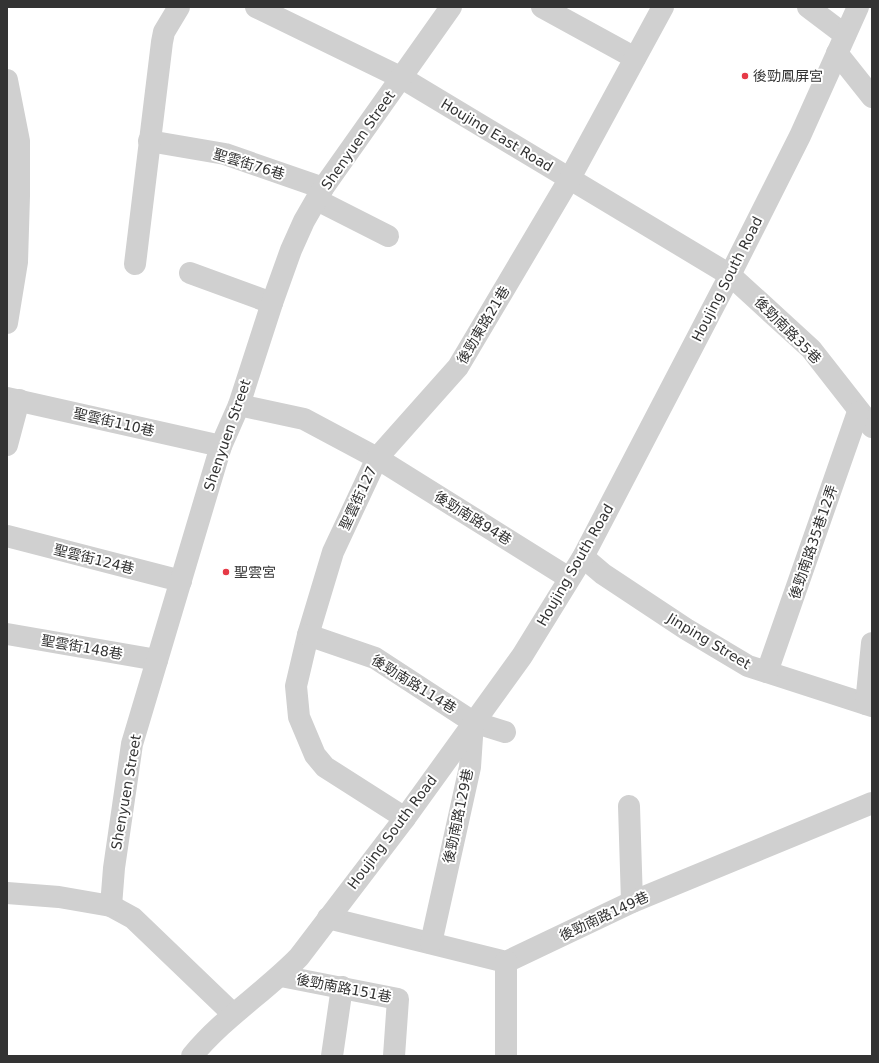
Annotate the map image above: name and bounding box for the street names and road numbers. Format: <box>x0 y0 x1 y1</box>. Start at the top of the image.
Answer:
street label: Shenyuen Street <box>318 87 398 192</box>
street label: Houjing East Road <box>438 95 556 175</box>
street label: 聖雲街76巷 <box>211 146 287 182</box>
street label: Houjing South Road <box>688 214 766 344</box>
street label: 後勁東路21巷 <box>454 283 512 367</box>
street label: 後勁南路35巷 <box>751 293 825 367</box>
street label: Shenyuen Street <box>200 377 254 493</box>
street label: 聖雲街110巷 <box>72 405 156 439</box>
street label: 聖雲街127 <box>336 463 380 533</box>
street label: 後勁南路35巷12弄 <box>786 483 840 601</box>
street label: 後勁南路94巷 <box>432 488 514 548</box>
street label: Houjing South Road <box>534 501 616 629</box>
street label: 聖雲街124巷 <box>52 541 136 577</box>
street label: Jinping Street <box>664 609 754 672</box>
street label: 聖雲街148巷 <box>40 632 124 662</box>
street label: 後勁南路114巷 <box>369 652 459 716</box>
street label: Shenyuen Street <box>108 733 144 851</box>
street label: 後勁南路129巷 <box>440 767 476 865</box>
street label: Houjing South Road <box>344 772 440 892</box>
street label: 後勁南路149巷 <box>557 888 651 944</box>
street label: 後勁南路151巷 <box>295 971 393 1005</box>

